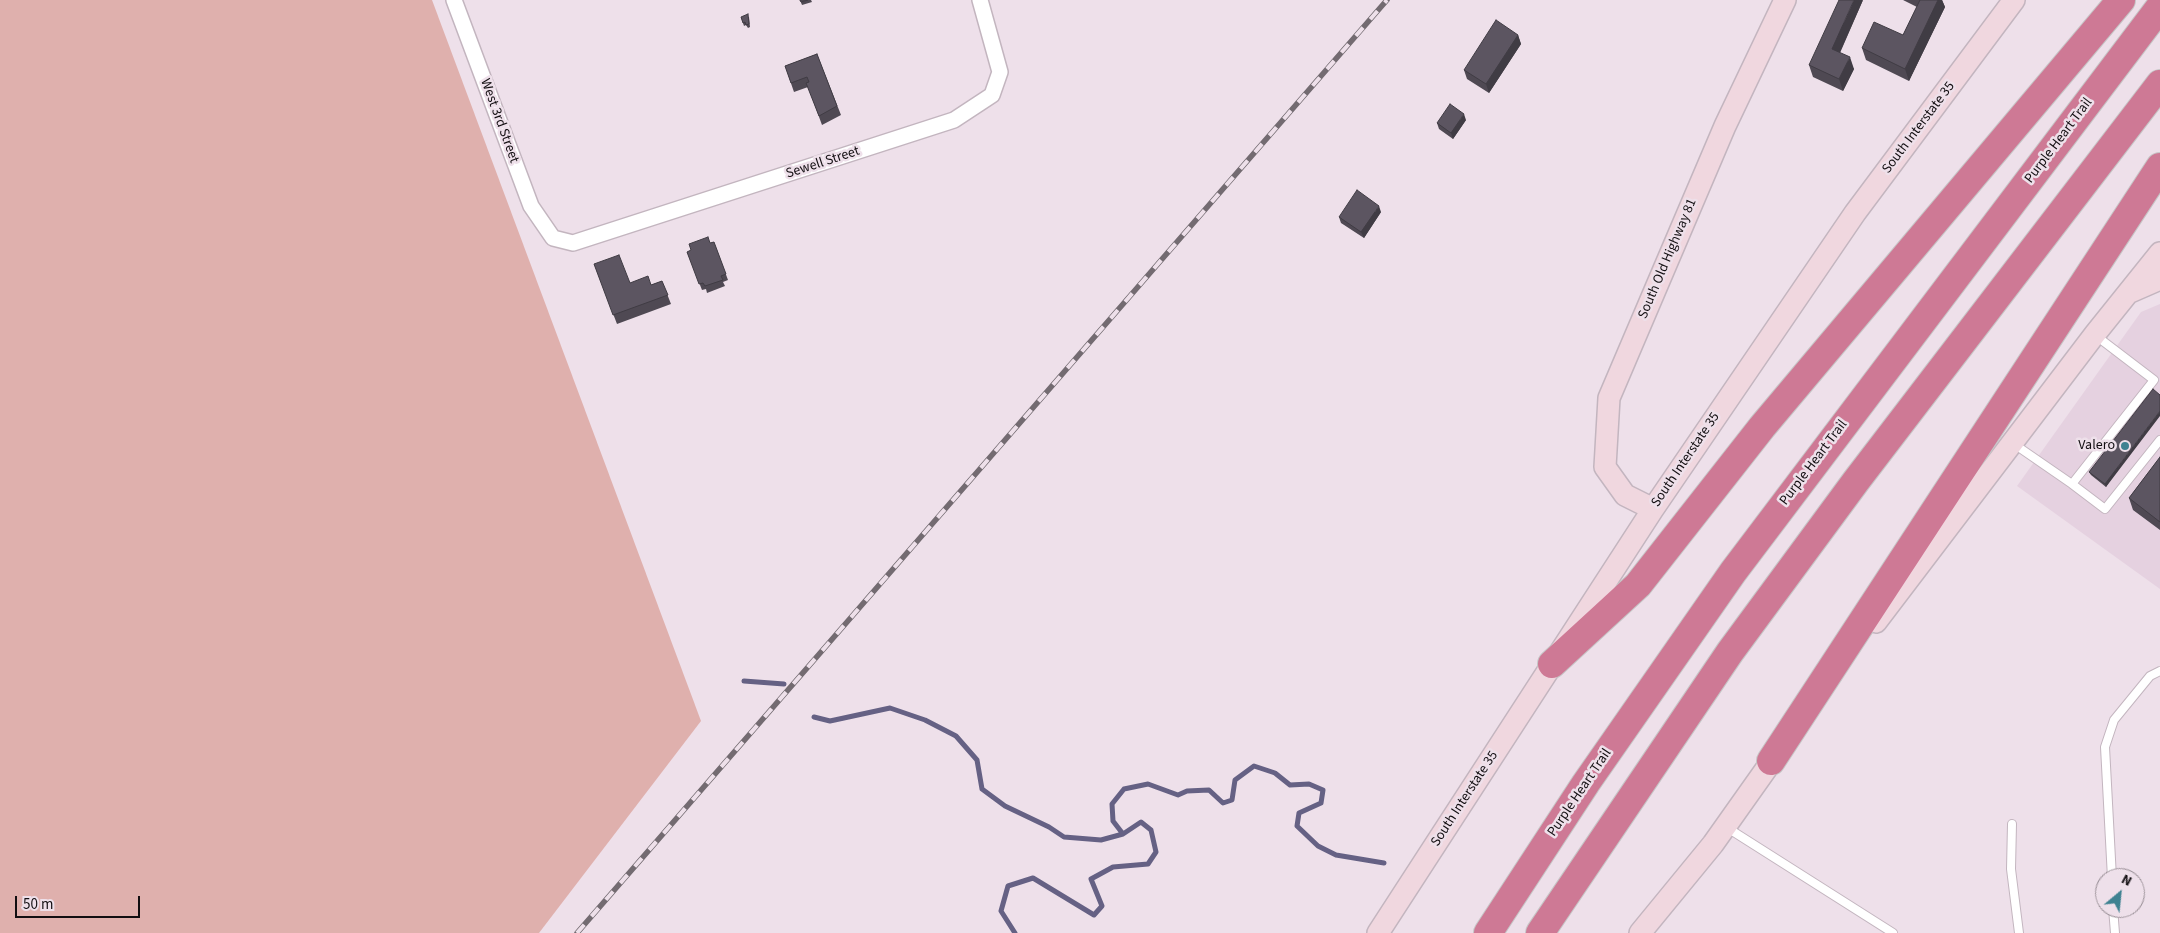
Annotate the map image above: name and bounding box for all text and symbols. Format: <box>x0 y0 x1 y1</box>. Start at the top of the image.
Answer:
street label: West 3rd Street <box>476 77 522 165</box>
street label: South Interstate 35 <box>1879 79 1959 177</box>
street label: Purple Heart Trail <box>2022 95 2096 187</box>
street label: Sewell Street <box>784 143 862 183</box>
street label: South Old Highway 81 <box>1635 196 1701 322</box>
street label: South Interstate 35 <box>1648 409 1724 511</box>
street label: Purple Heart Trail <box>1777 417 1851 509</box>
place label: Valero <box>2078 438 2115 454</box>
marker: Valero <box>2119 440 2131 452</box>
street label: Purple Heart Trail <box>1544 746 1616 840</box>
street label: South Interstate 35 <box>1428 748 1502 850</box>
north arrow <box>2095 868 2145 918</box>
text: N <box>2118 870 2135 892</box>
scale bar <box>18 886 142 918</box>
text: 50 m <box>23 894 53 915</box>

